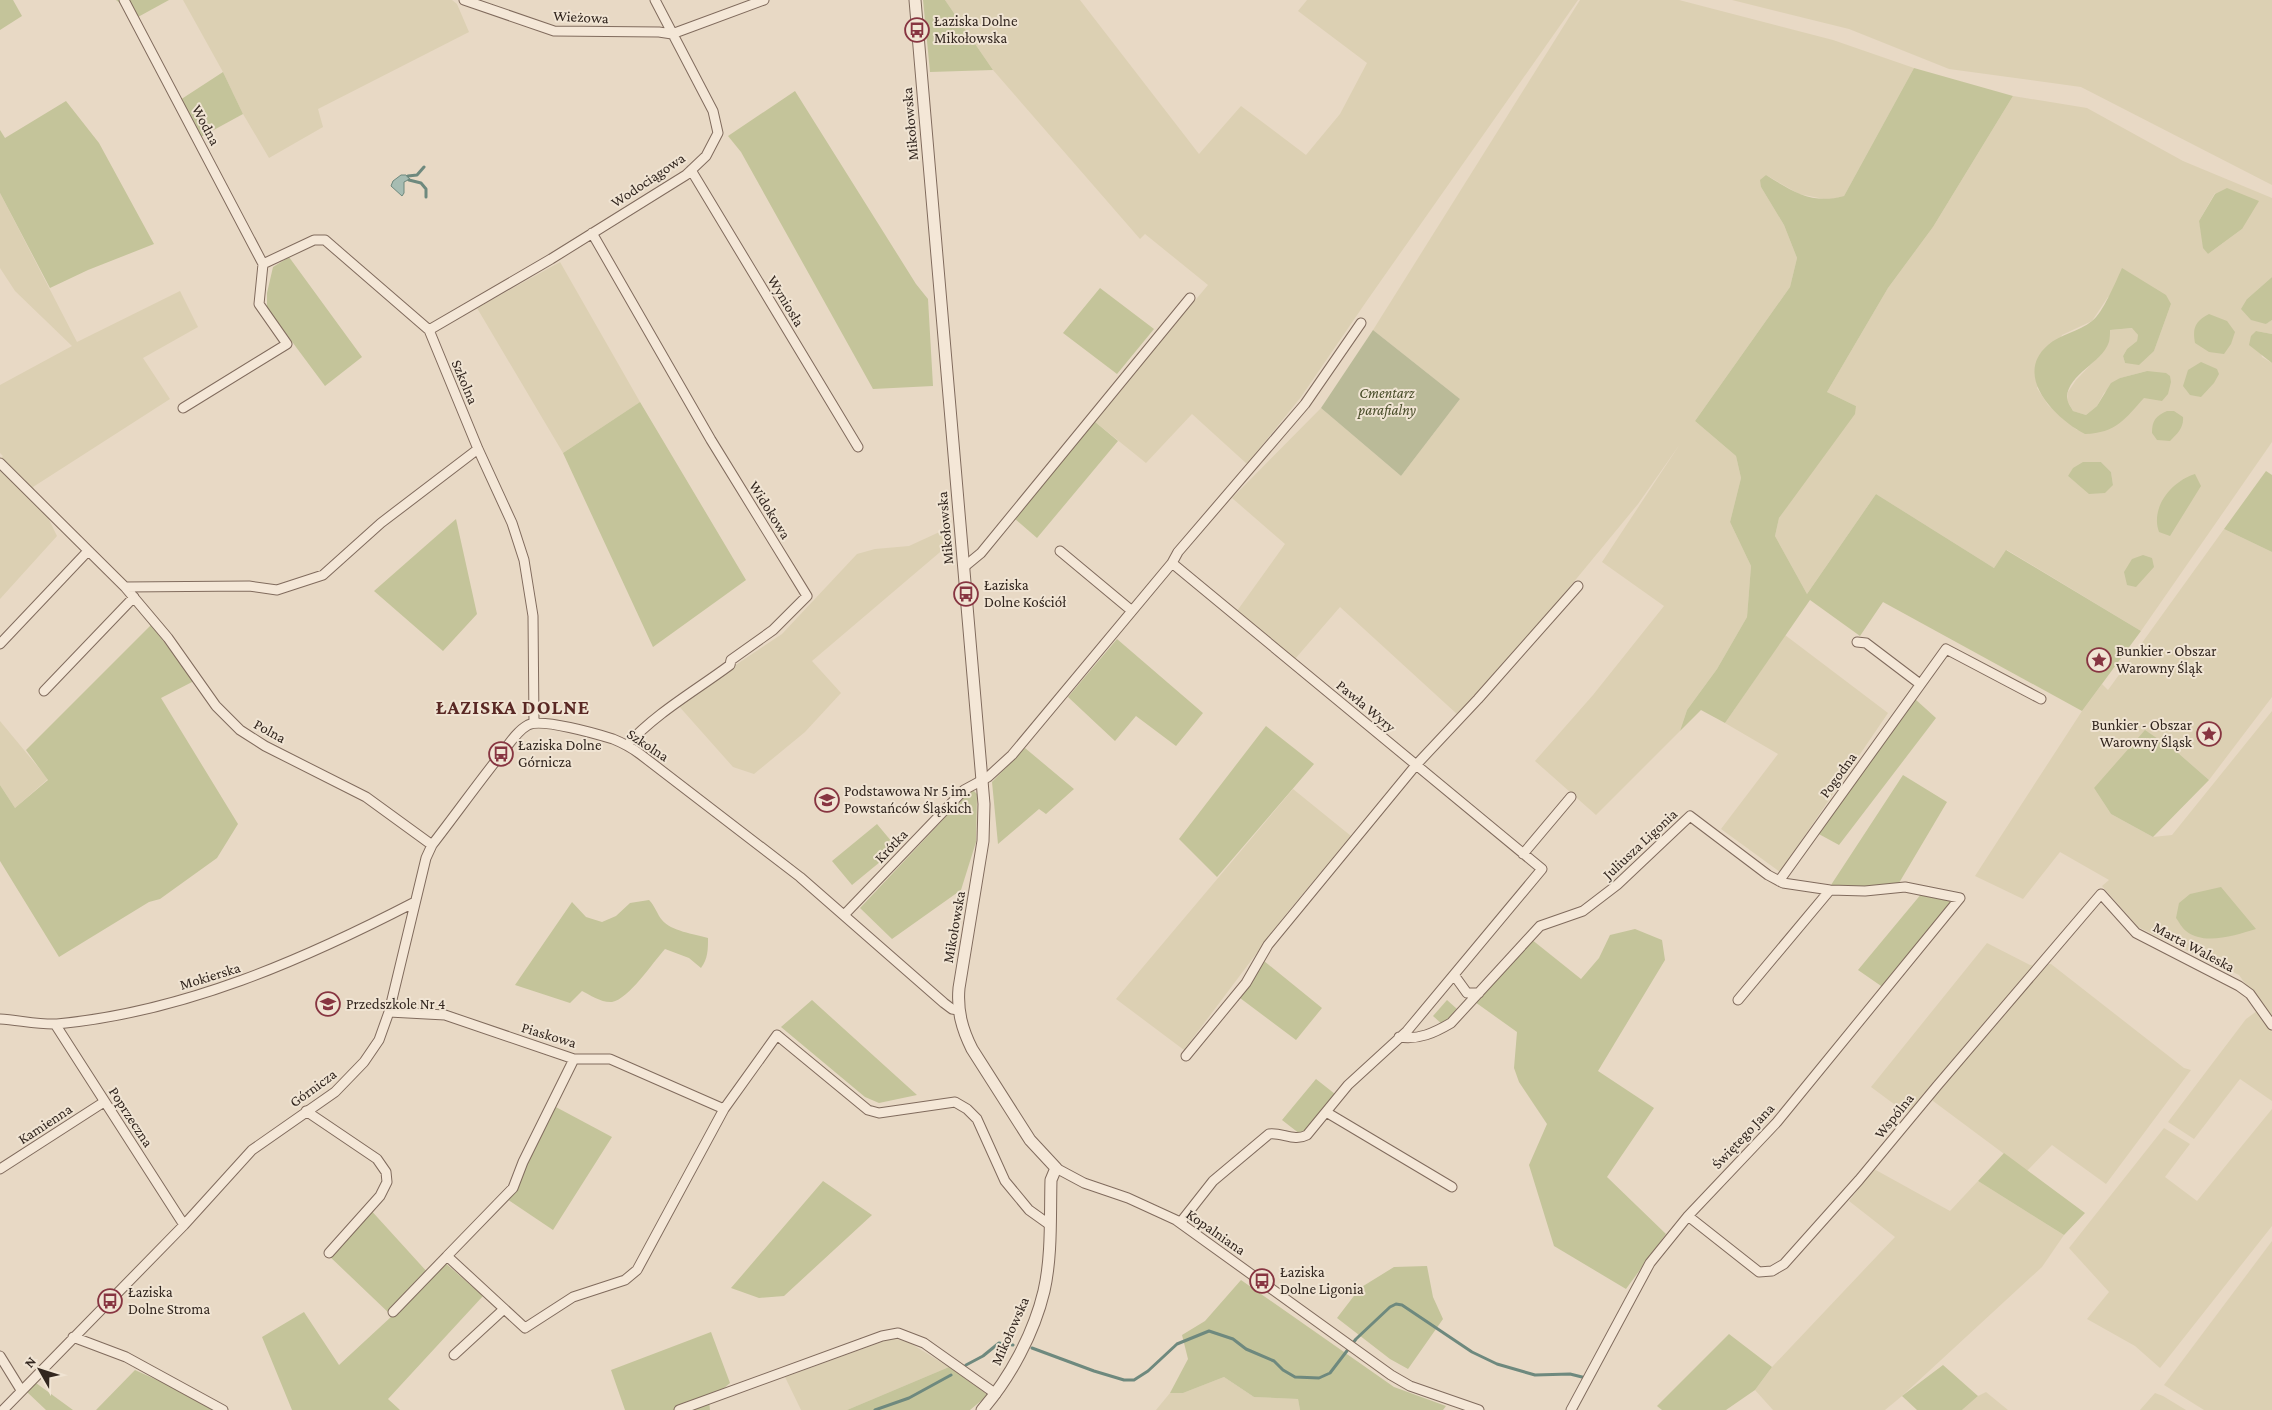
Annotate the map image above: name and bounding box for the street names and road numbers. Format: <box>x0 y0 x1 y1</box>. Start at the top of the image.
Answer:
street label: Wieżowa <box>553 8 609 26</box>
street label: Mikołowska <box>899 87 921 161</box>
street label: Wodna <box>189 102 223 148</box>
street label: Wodociągowa <box>608 149 689 211</box>
street label: Wyniosła <box>764 273 807 330</box>
street label: Szkolna <box>448 357 482 407</box>
street label: Widokowa <box>746 478 794 542</box>
street label: Mikołowska <box>934 491 956 565</box>
street label: Pawła Wyry <box>1333 677 1399 736</box>
street label: Polna <box>251 716 289 746</box>
street label: Szkolna <box>624 726 672 764</box>
street label: Pogodna <box>1816 749 1861 801</box>
street label: Juliusza Ligonia <box>1598 806 1681 884</box>
street label: Krótka <box>871 826 911 866</box>
street label: Mikołowska <box>940 890 968 964</box>
street label: Marta Waleska <box>2151 919 2237 975</box>
street label: Mokierska <box>178 959 242 993</box>
street label: Piaskowa <box>520 1019 578 1051</box>
street label: Górnicza <box>287 1066 339 1110</box>
street label: Poprzeczna <box>105 1084 156 1151</box>
street label: Wspólna <box>1871 1090 1918 1142</box>
street label: Świętego Jana <box>1709 1100 1778 1173</box>
street label: Kamienna <box>15 1101 75 1147</box>
street label: Kopalniana <box>1183 1206 1249 1259</box>
street label: Mikołowska <box>988 1294 1032 1368</box>

